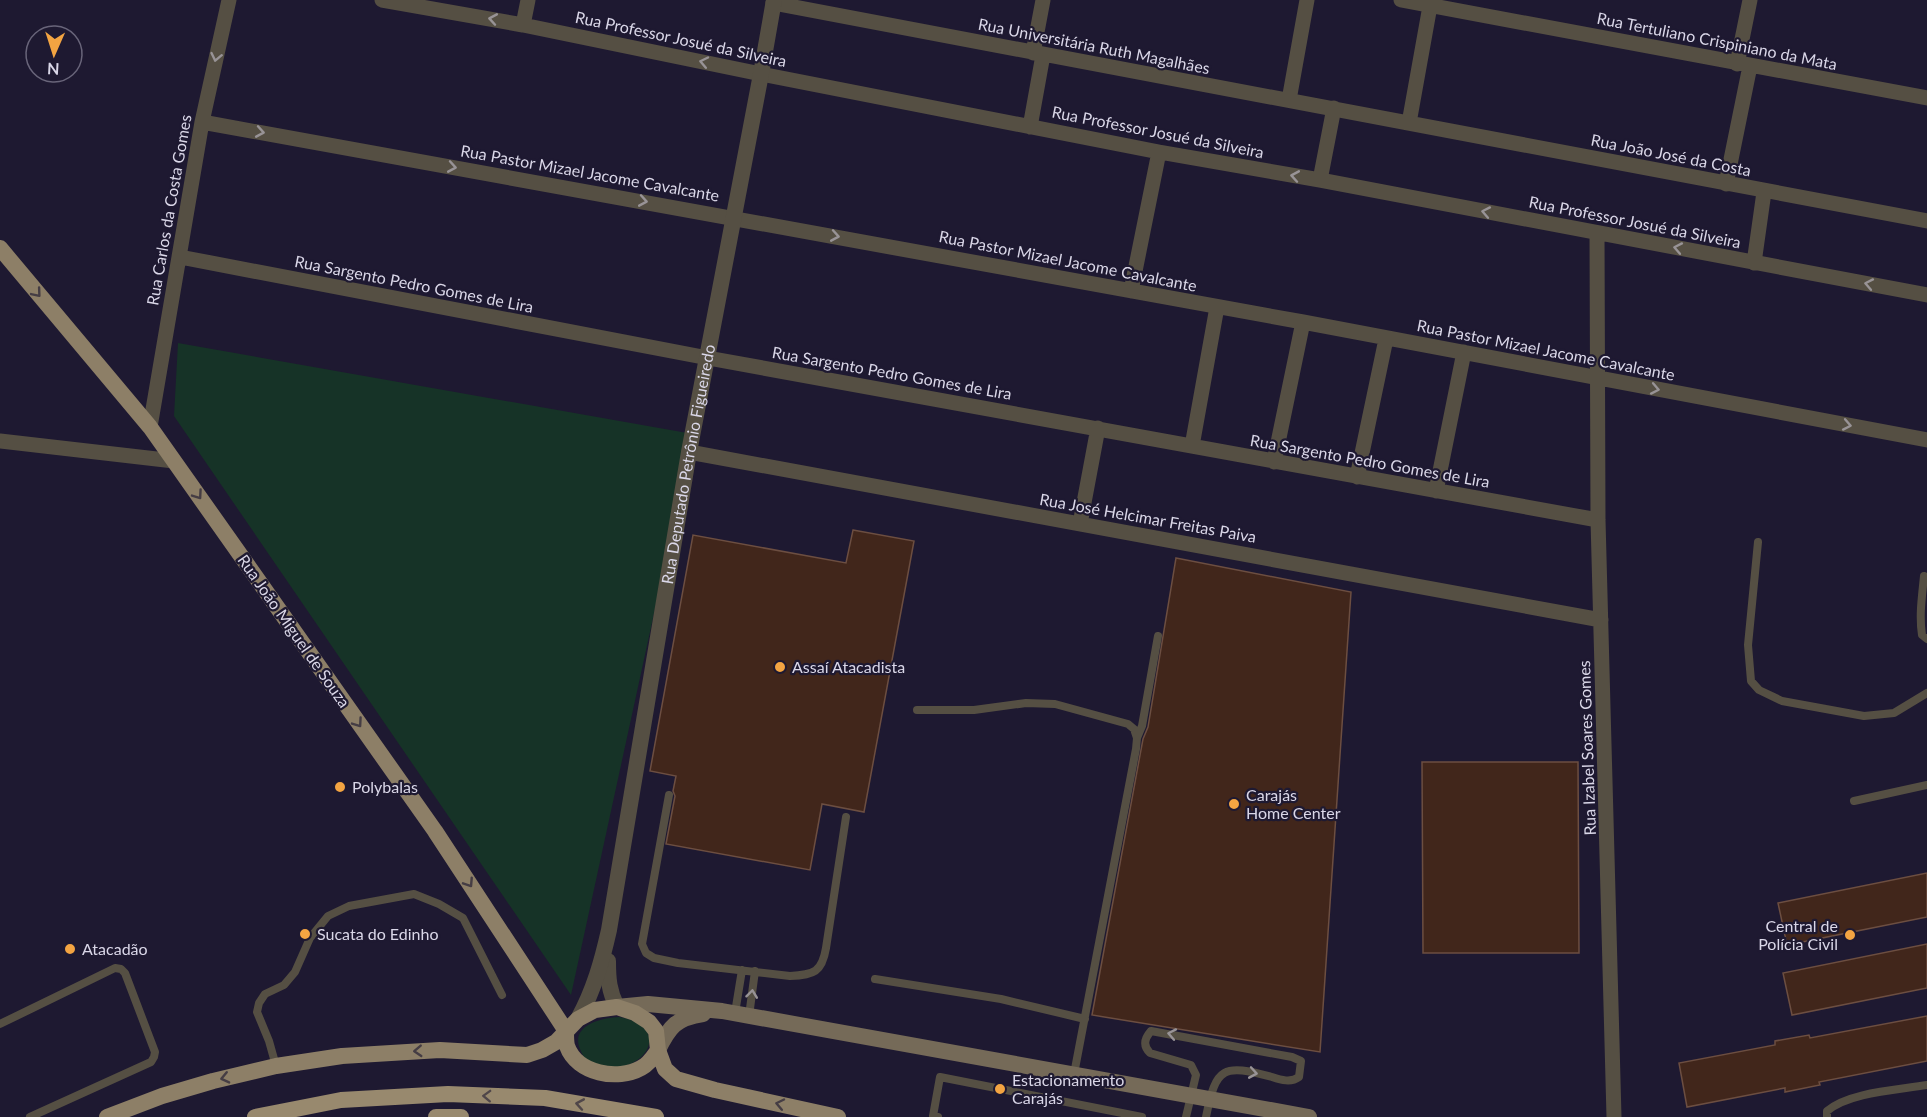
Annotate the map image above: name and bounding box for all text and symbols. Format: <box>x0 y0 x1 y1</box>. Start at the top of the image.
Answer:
street label: Rua Professor Josué da Silveira <box>574 7 788 70</box>
street label: Rua Tertuliano Crispiniano da Mata <box>1595 8 1839 73</box>
one-way arrow <box>488 13 498 26</box>
street label: Rua Universitária Ruth Magalhães <box>977 14 1212 77</box>
north arrow <box>24 24 84 84</box>
one-way arrow <box>210 52 223 62</box>
one-way arrow <box>699 57 709 70</box>
text: N <box>47 60 60 79</box>
street label: Rua Professor Josué da Silveira <box>1051 102 1266 161</box>
street label: Rua Carlos da Costa Gomes <box>142 113 195 307</box>
one-way arrow <box>254 125 264 138</box>
street label: Rua João José da Costa <box>1589 130 1753 179</box>
street label: Rua Pastor Mizael Jacome Cavalcante <box>459 140 721 205</box>
one-way arrow <box>447 160 456 172</box>
one-way arrow <box>1290 170 1300 183</box>
street label: Rua Professor Josué da Silveira <box>1528 192 1743 251</box>
one-way arrow <box>638 194 648 207</box>
one-way arrow <box>1482 206 1492 219</box>
street label: Rua Pastor Mizael Jacome Cavalcante <box>938 226 1199 295</box>
one-way arrow <box>830 229 840 242</box>
one-way arrow <box>1673 242 1683 255</box>
street label: Rua Sargento Pedro Gomes de Lira <box>293 251 535 316</box>
one-way arrow <box>1865 278 1875 291</box>
one-way arrow <box>30 286 41 297</box>
street label: Rua Pastor Mizael Jacome Cavalcante <box>1416 315 1677 384</box>
street label: Rua Sargento Pedro Gomes de Lira <box>771 342 1013 403</box>
street label: Rua Deputado Petrônio Figueiredo <box>657 343 718 585</box>
one-way arrow <box>1651 382 1660 394</box>
one-way arrow <box>1842 418 1852 431</box>
street label: Rua Sargento Pedro Gomes de Lira <box>1249 430 1491 491</box>
one-way arrow <box>191 488 202 499</box>
street label: Rua José Helcimar Freitas Paiva <box>1038 489 1258 546</box>
street label: Rua João Miguel de Souza <box>234 551 354 711</box>
place label: Assaí Atacadista <box>792 657 905 676</box>
marker: Assaí Atacadista <box>773 660 787 674</box>
street label: Rua Izabel Soares Gomes <box>1574 660 1599 836</box>
one-way arrow <box>351 716 362 727</box>
place label: Polybalas <box>352 777 418 796</box>
marker: Polybalas <box>333 780 347 794</box>
place label: Carajás Home Center <box>1246 785 1341 822</box>
marker: Carajás Home Center <box>1227 797 1241 811</box>
one-way arrow <box>462 876 473 887</box>
place label: Central de Polícia Civil <box>1758 916 1838 953</box>
place label: Sucata do Edinho <box>317 924 438 943</box>
marker: Sucata do Edinho <box>298 927 312 941</box>
marker: Central de Polícia Civil <box>1843 928 1857 942</box>
place label: Atacadão <box>82 939 148 958</box>
marker: Atacadão <box>63 942 77 956</box>
one-way arrow <box>746 989 758 998</box>
one-way arrow <box>1168 1028 1178 1041</box>
one-way arrow <box>413 1045 422 1058</box>
one-way arrow <box>1248 1066 1258 1079</box>
one-way arrow <box>220 1070 230 1083</box>
place label: Estacionamento Carajás <box>1012 1070 1124 1107</box>
marker: Estacionamento Carajás <box>993 1082 1007 1096</box>
one-way arrow <box>482 1089 491 1102</box>
one-way arrow <box>575 1098 585 1111</box>
one-way arrow <box>776 1099 786 1112</box>

